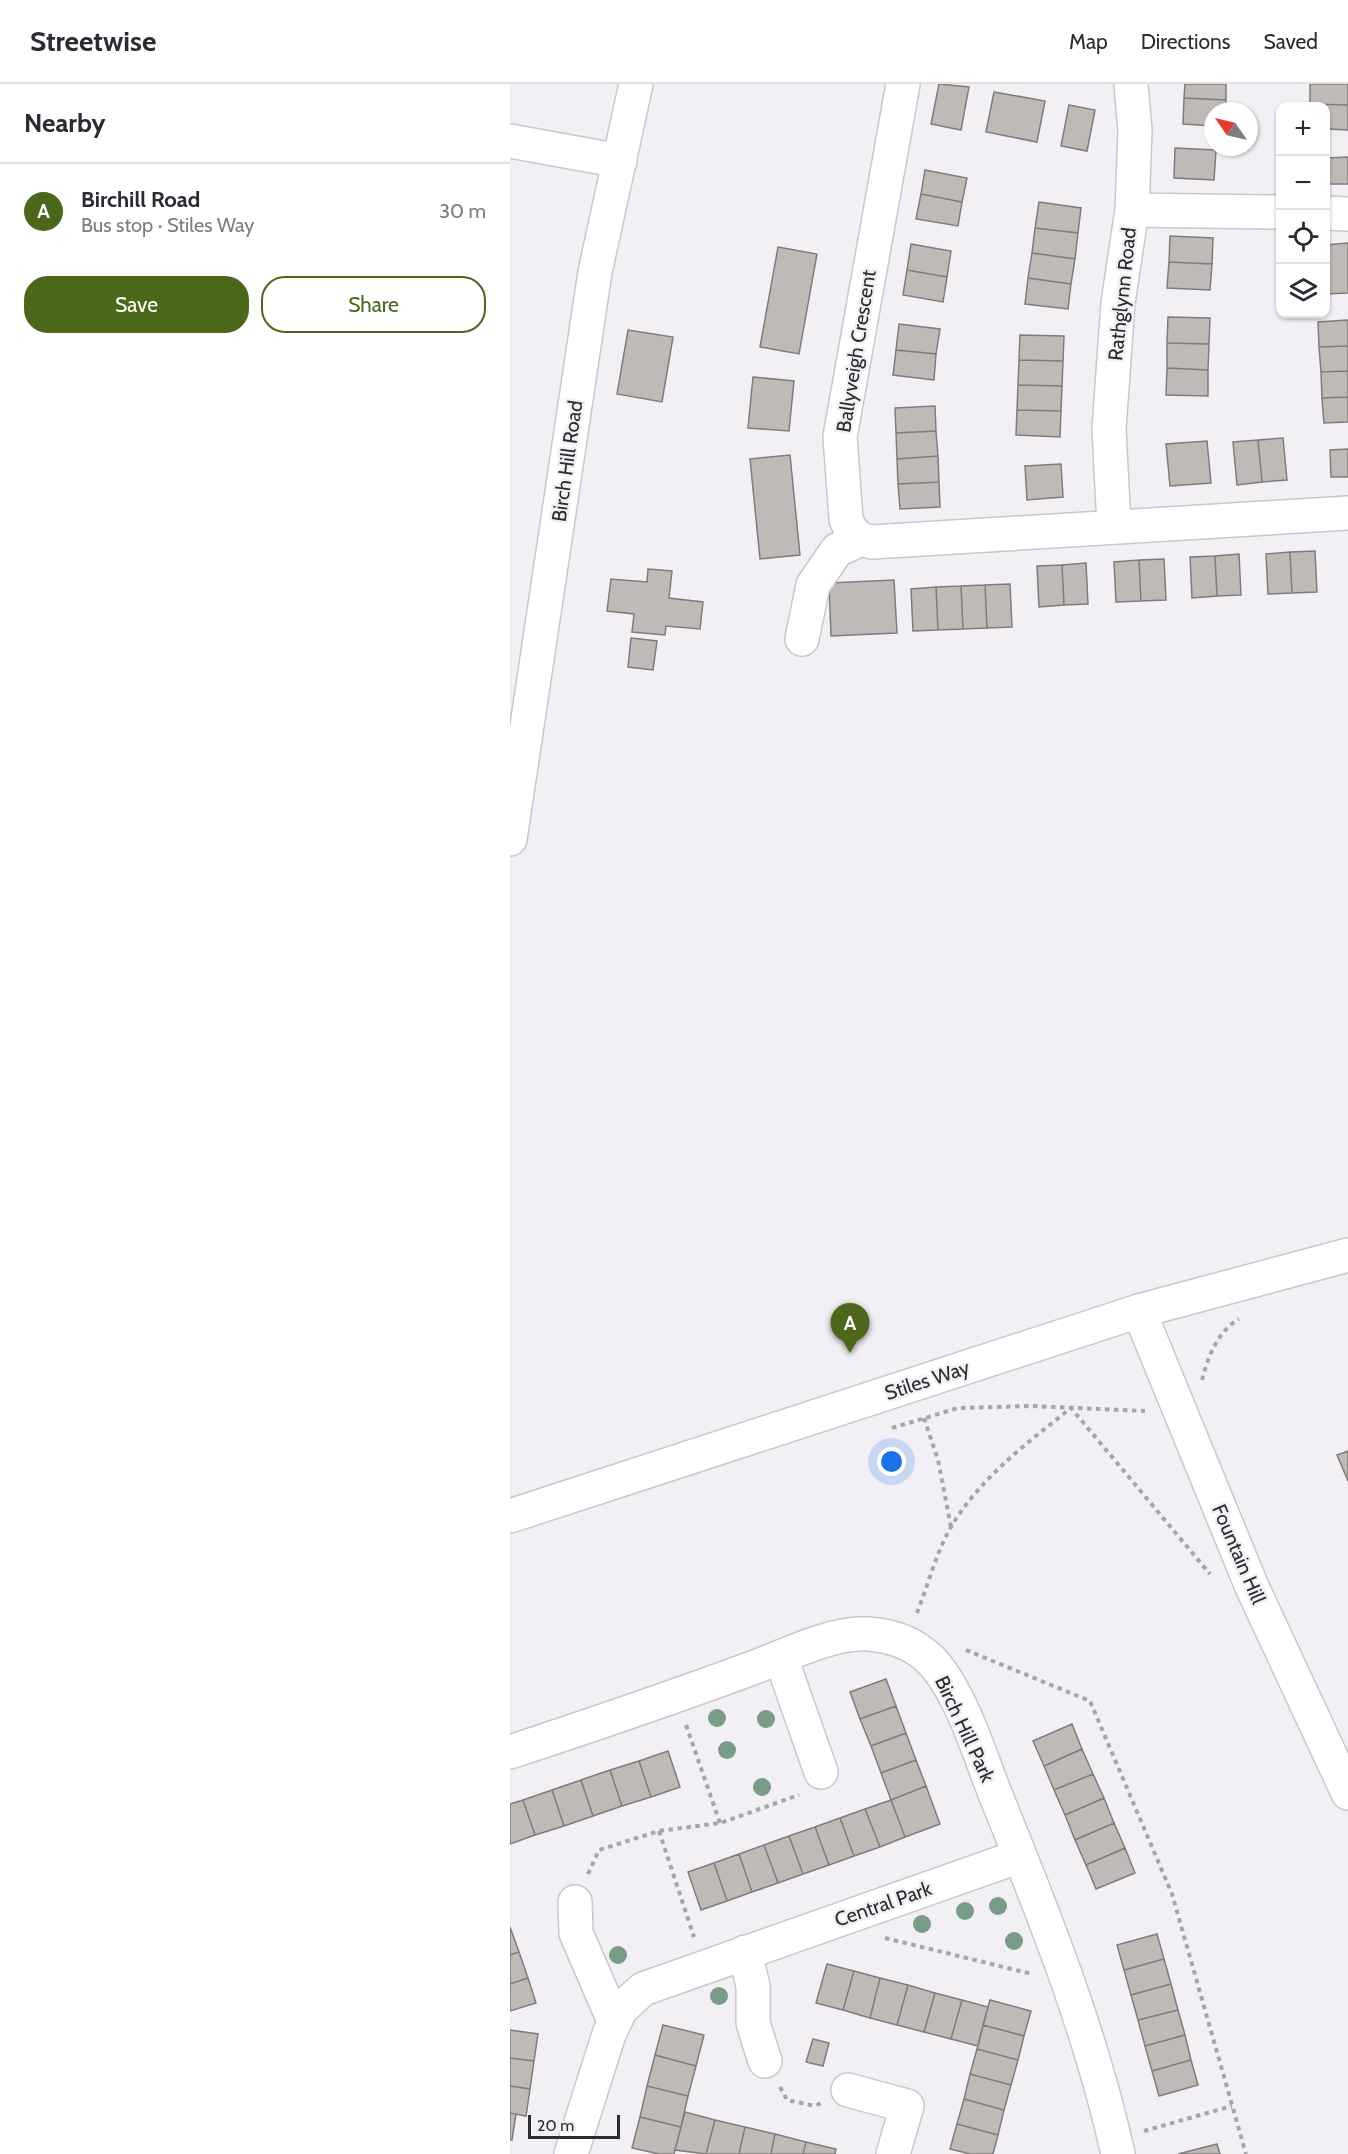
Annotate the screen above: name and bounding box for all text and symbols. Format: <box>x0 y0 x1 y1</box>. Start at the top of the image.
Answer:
text: Streetwise <box>30 24 156 58</box>
text: Map <box>1069 29 1108 54</box>
text: Directions <box>1141 29 1230 54</box>
text: Saved <box>1263 29 1318 54</box>
north arrow <box>1204 102 1258 156</box>
map controls <box>1276 102 1330 318</box>
button: + <box>1276 102 1330 156</box>
text: Nearby <box>24 107 105 139</box>
button: − <box>1276 156 1330 210</box>
text: Birchill Road <box>81 186 200 213</box>
text: A <box>37 199 50 223</box>
text: 30 m <box>439 199 486 223</box>
button: locate <box>1276 210 1330 264</box>
text: Bus stop · Stiles Way <box>81 213 254 237</box>
street label: Rathglynn Road <box>1103 226 1141 362</box>
button: layers <box>1276 264 1330 318</box>
street label: Ballyveigh Crescent <box>831 268 881 434</box>
button: Save <box>24 276 249 333</box>
button: Share <box>261 276 486 333</box>
street label: Birch Hill Road <box>547 399 587 523</box>
pin: A <box>830 1304 870 1353</box>
street label: Stiles Way <box>882 1355 972 1405</box>
your location <box>877 1447 906 1476</box>
street label: Fountain Hill <box>1207 1501 1271 1608</box>
street label: Birch Hill Park <box>930 1672 1000 1786</box>
street label: Central Park <box>831 1876 935 1932</box>
scale bar <box>528 2112 620 2140</box>
text: 20 m <box>537 2116 574 2135</box>

